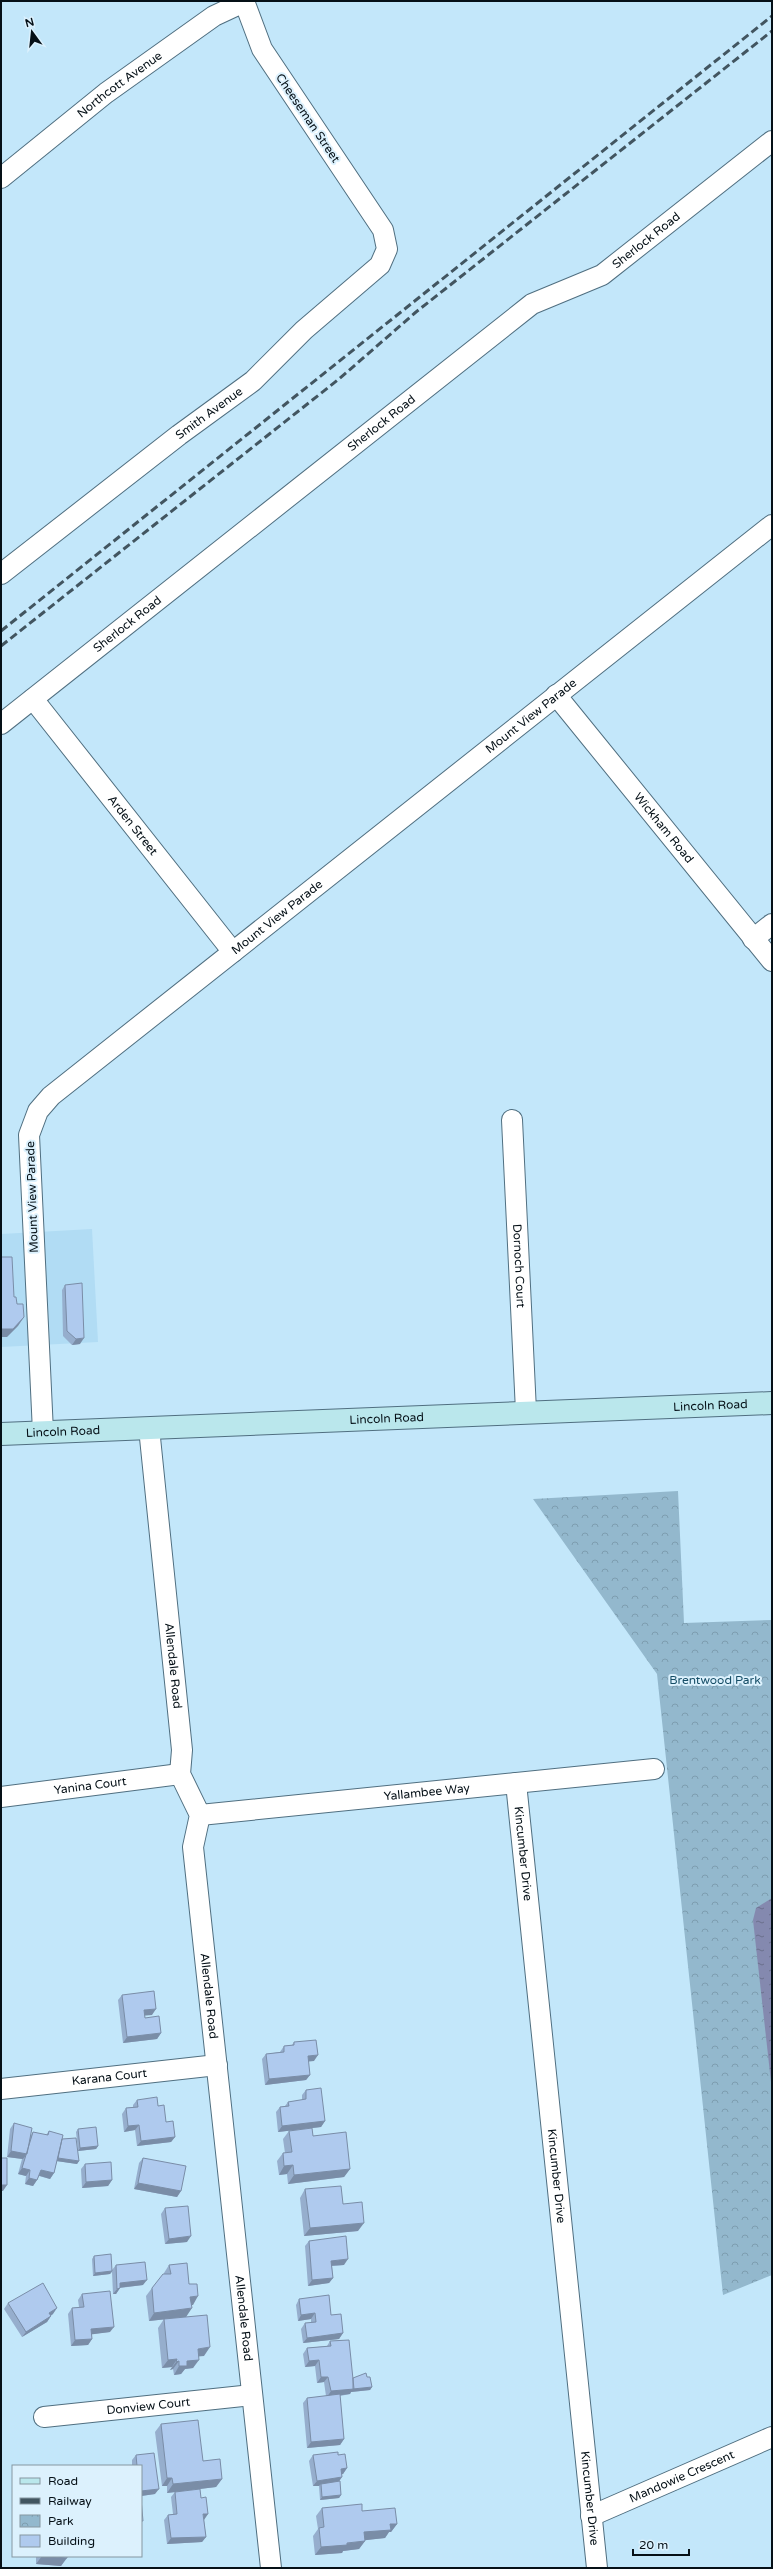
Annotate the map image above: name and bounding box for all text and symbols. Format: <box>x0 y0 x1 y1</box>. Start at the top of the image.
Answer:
north arrow <box>12 12 52 52</box>
text: N <box>24 15 35 30</box>
street label: Northcott Avenue <box>74 48 165 121</box>
street label: Cheeseman Street <box>273 71 343 165</box>
street label: Sherlock Road <box>609 209 683 271</box>
street label: Smith Avenue <box>173 384 245 442</box>
street label: Sherlock Road <box>345 392 418 454</box>
street label: Sherlock Road <box>91 593 164 655</box>
street label: Mount View Parade <box>483 676 579 756</box>
street label: Wickham Road <box>631 790 696 866</box>
street label: Arden Street <box>105 793 161 858</box>
street label: Mount View Parade <box>229 877 325 957</box>
street label: Mount View Parade <box>23 1141 41 1253</box>
street label: Dornoch Court <box>510 1223 528 1309</box>
street label: Lincoln Road <box>673 1397 748 1414</box>
street label: Lincoln Road <box>349 1410 424 1427</box>
street label: Lincoln Road <box>25 1423 100 1440</box>
street label: Allendale Road <box>162 1622 185 1709</box>
park label: Brentwood Park <box>669 1673 761 1687</box>
street label: Yanina Court <box>53 1774 128 1797</box>
street label: Yallambee Way <box>383 1781 471 1803</box>
street label: Kincumber Drive <box>511 1806 535 1902</box>
street label: Allendale Road <box>198 1952 221 2040</box>
street label: Karana Court <box>71 2066 148 2088</box>
street label: Kincumber Drive <box>545 2128 568 2224</box>
street label: Allendale Road <box>232 2274 256 2362</box>
street label: Donview Court <box>106 2395 191 2417</box>
street label: Mandowie Crescent <box>627 2447 737 2505</box>
street label: Kincumber Drive <box>578 2450 602 2546</box>
legend <box>12 2465 142 2557</box>
text: Road <box>48 2474 78 2488</box>
text: Railway <box>48 2494 92 2508</box>
text: Park <box>48 2514 74 2528</box>
scale bar <box>633 2531 689 2557</box>
text: Building <box>48 2534 95 2548</box>
text: 20 m <box>639 2538 668 2552</box>

